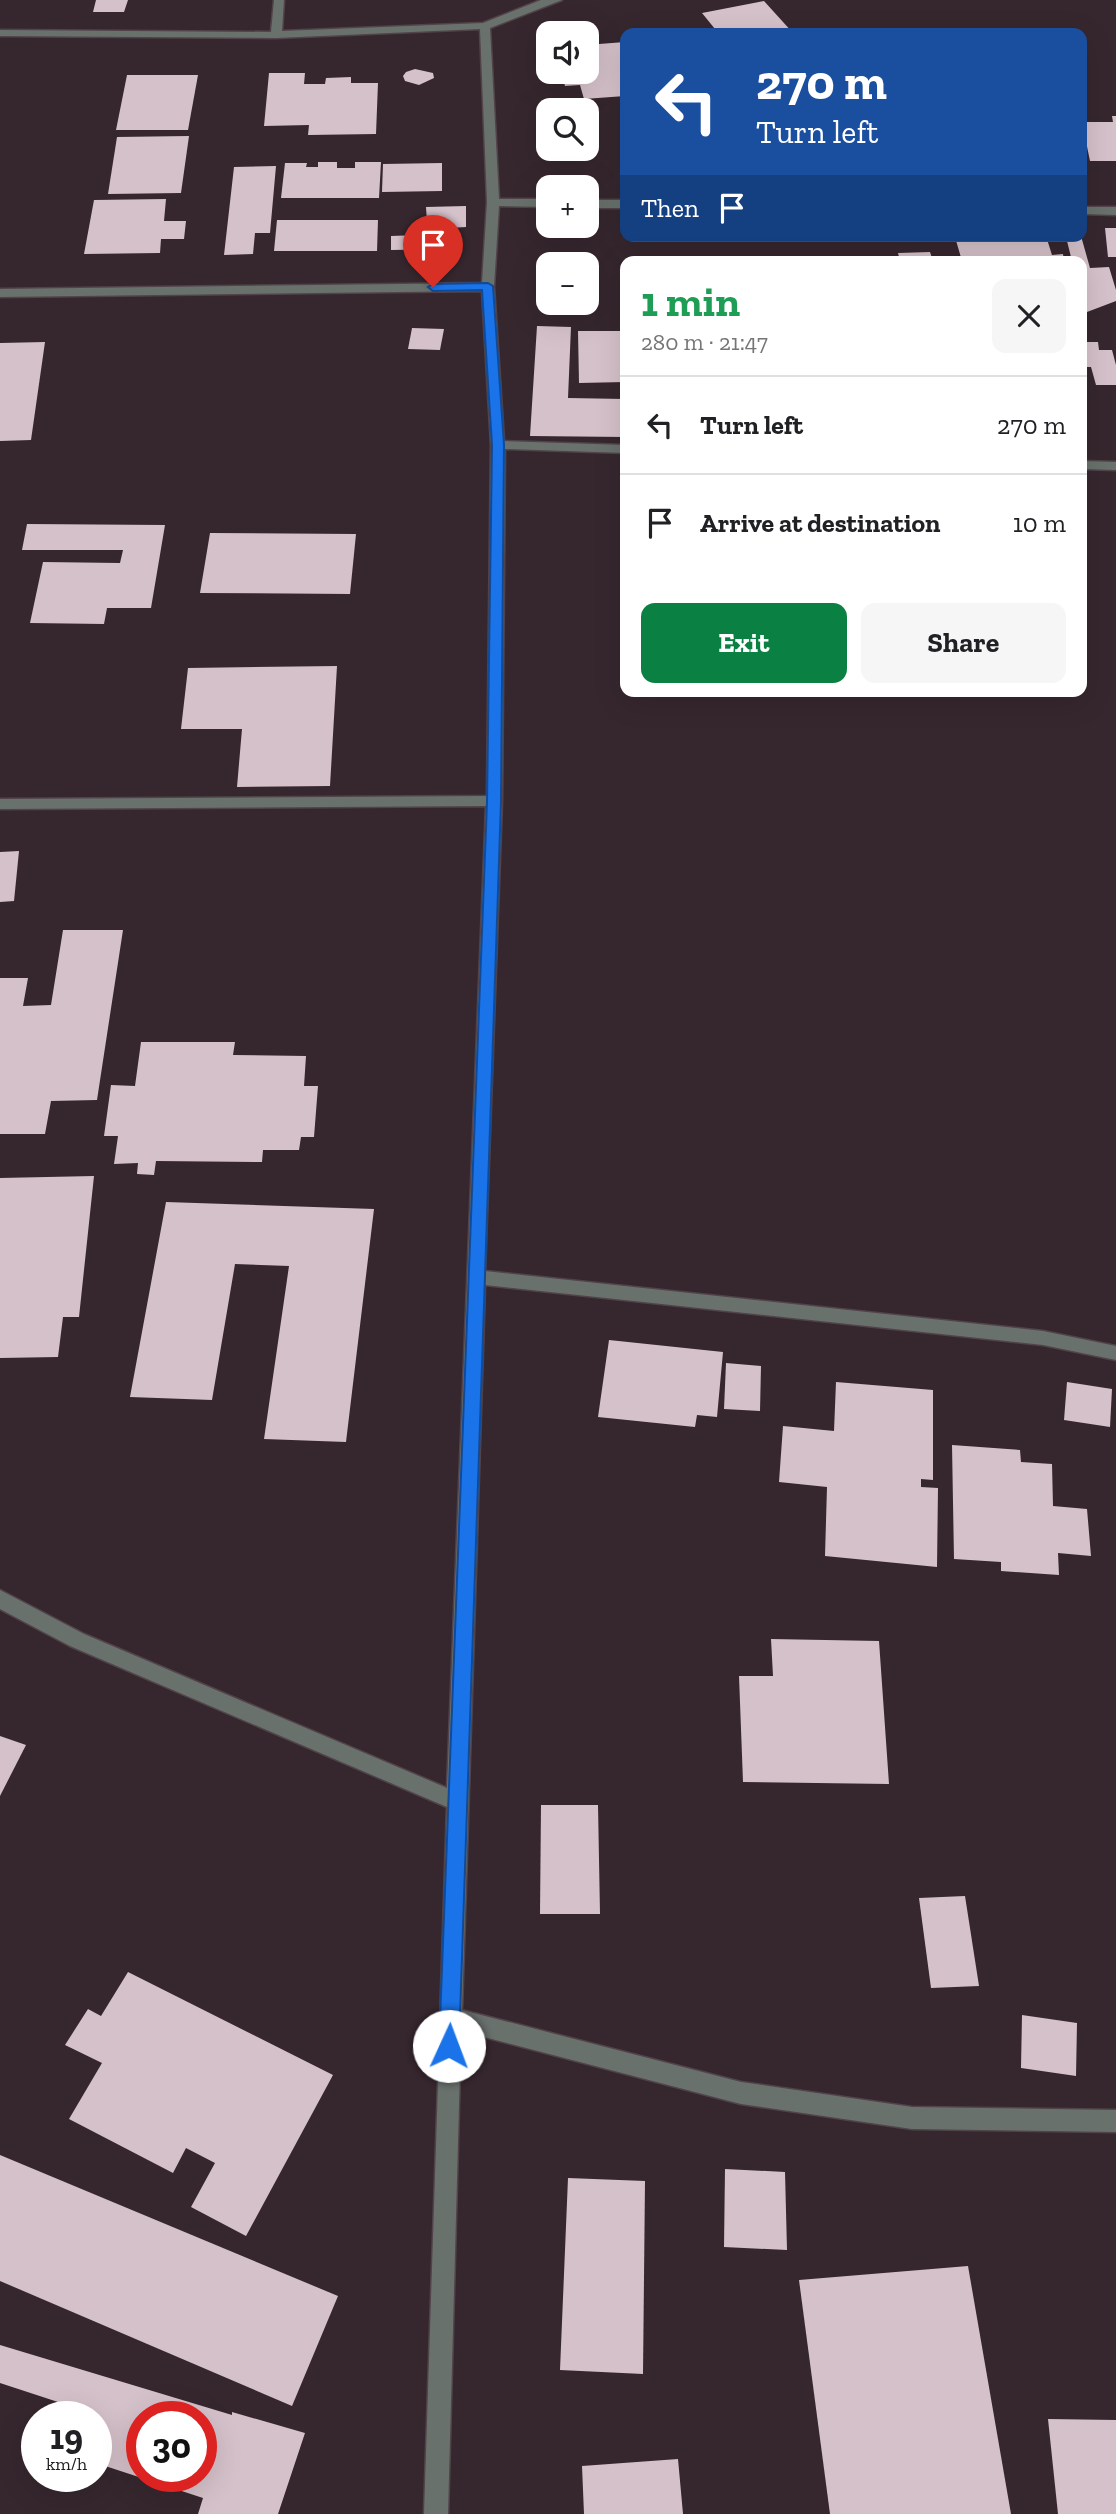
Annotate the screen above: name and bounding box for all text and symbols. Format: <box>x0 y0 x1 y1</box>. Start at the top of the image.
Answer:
map controls <box>536 21 599 315</box>
button: sound <box>536 21 599 84</box>
text: 270 m <box>756 53 887 112</box>
icon: left <box>641 56 732 147</box>
button: search <box>536 98 599 161</box>
text: Turn left <box>756 113 878 151</box>
button: + <box>536 175 599 238</box>
icon: arrive <box>713 189 751 227</box>
text: Then <box>641 192 699 224</box>
pin <box>403 215 463 287</box>
icon: arrive <box>414 226 452 264</box>
button: − <box>536 252 599 315</box>
text: 1 min <box>641 276 740 327</box>
button: close <box>992 279 1066 353</box>
text: 280 m · 21:47 <box>641 328 768 356</box>
icon: left <box>641 406 679 444</box>
text: Turn left <box>700 409 803 441</box>
text: 270 m <box>997 409 1066 441</box>
icon: arrive <box>641 504 679 542</box>
text: Arrive at destination <box>700 507 940 539</box>
text: 10 m <box>1013 507 1066 539</box>
button: Exit <box>641 603 847 683</box>
button: Share <box>861 603 1066 683</box>
position arrow <box>412 2009 486 2083</box>
speed limit sign: 30 <box>126 2401 217 2492</box>
text: 19 <box>50 2416 83 2458</box>
text: km/h <box>46 2453 87 2475</box>

